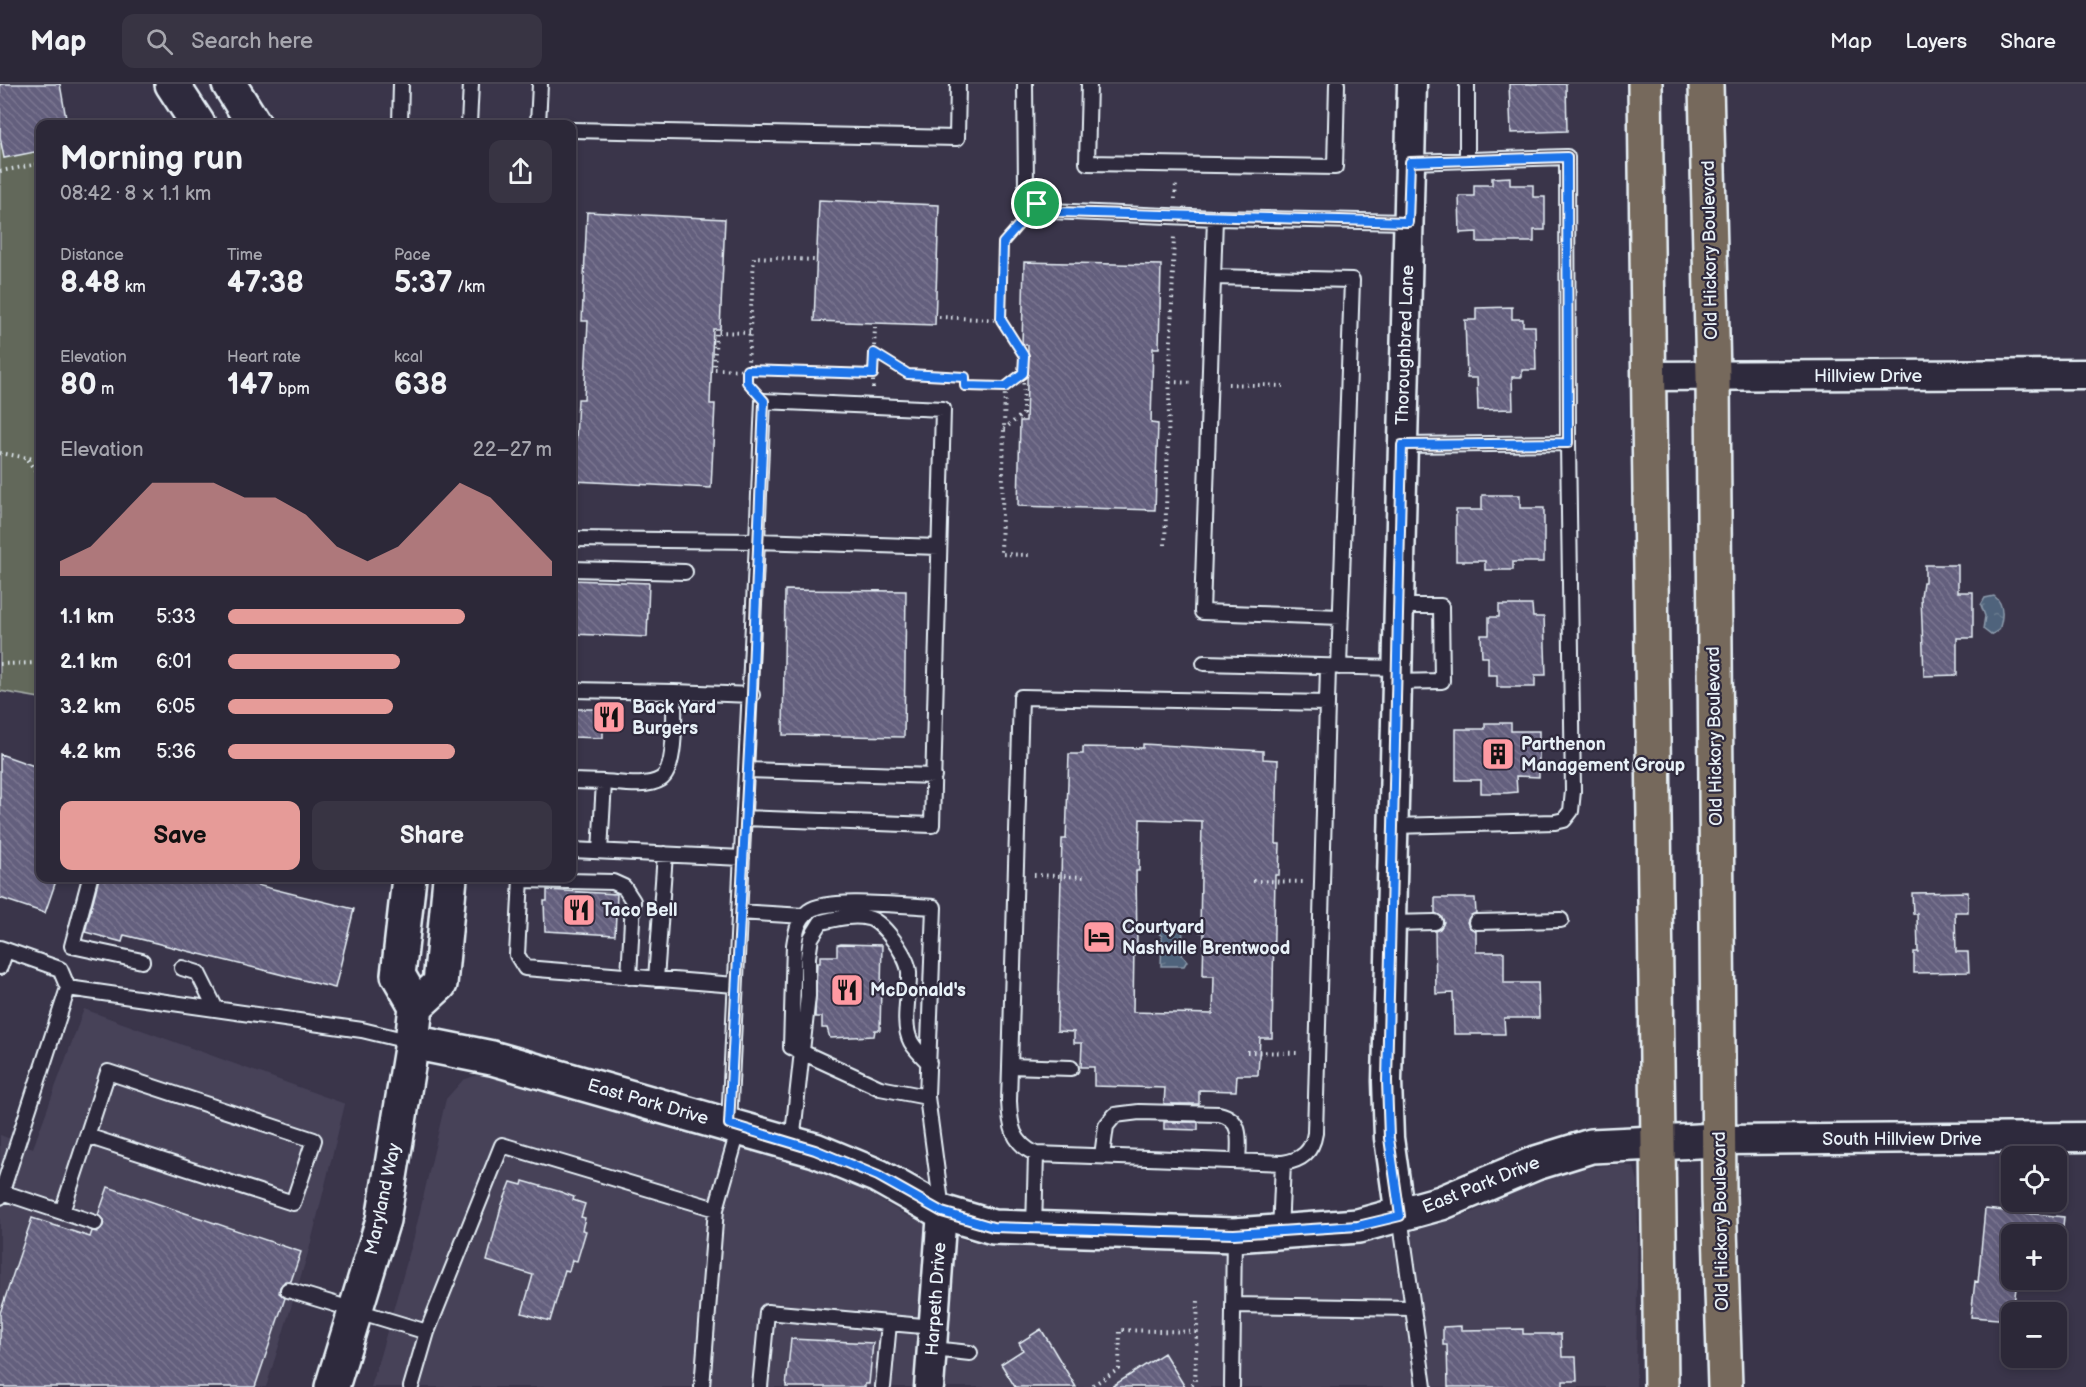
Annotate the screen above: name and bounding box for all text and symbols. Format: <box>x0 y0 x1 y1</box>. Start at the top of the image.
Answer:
search box <box>122 14 542 68</box>
text: Map <box>30 25 86 58</box>
icon: search <box>143 25 176 58</box>
text: Search here <box>191 28 313 55</box>
text: Map <box>1830 29 1872 54</box>
text: Layers <box>1905 29 1967 54</box>
text: Share <box>2000 29 2056 54</box>
text: Morning run <box>60 139 243 179</box>
button: share <box>489 140 552 203</box>
street label: Old Hickory Boulevard <box>1698 160 1722 340</box>
pin <box>1011 178 1062 229</box>
text: 08:42 · 8 × 1.1 km <box>60 182 211 206</box>
icon: arrive <box>1020 187 1053 220</box>
text: Distance <box>60 246 124 265</box>
text: Time <box>227 246 262 265</box>
text: Pace <box>394 246 430 265</box>
street label: Thoroughbred Lane <box>1392 264 1418 425</box>
text: 8.48 <box>60 265 120 301</box>
text: 47:38 <box>227 265 304 301</box>
text: 5:37 <box>394 265 453 301</box>
text: km <box>120 278 146 297</box>
text: /km <box>453 278 485 297</box>
text: Elevation <box>60 348 127 367</box>
text: Heart rate <box>227 348 301 367</box>
text: kcal <box>394 348 423 367</box>
street label: Hillview Drive <box>1814 366 1922 387</box>
text: 80 <box>60 367 97 403</box>
text: 147 <box>227 367 274 403</box>
text: 638 <box>394 367 448 403</box>
text: m <box>97 380 114 399</box>
text: bpm <box>274 380 310 399</box>
text: Elevation <box>60 438 143 462</box>
text: 22–27 m <box>473 438 552 462</box>
text: 1.1 km <box>60 605 114 629</box>
text: 5:33 <box>156 605 196 629</box>
street label: Old Hickory Boulevard <box>1703 646 1727 826</box>
text: 2.1 km <box>60 650 118 674</box>
text: 6:01 <box>156 650 192 674</box>
text: 3.2 km <box>60 695 121 719</box>
text: 6:05 <box>156 695 195 719</box>
place label: Back Yard Burgers <box>632 697 716 739</box>
restaurant icon: Back Yard Burgers <box>591 699 627 735</box>
place label: Parthenon Management Group <box>1521 734 1685 776</box>
building icon: Parthenon Management Group <box>1480 736 1516 772</box>
text: 4.2 km <box>60 740 121 764</box>
text: 5:36 <box>156 740 196 764</box>
button: Save <box>60 801 300 870</box>
button: Share <box>312 801 552 870</box>
restaurant icon: Taco Bell <box>561 892 597 928</box>
place label: Taco Bell <box>602 900 678 921</box>
place label: Courtyard Nashville Brentwood <box>1122 917 1290 959</box>
hotel icon: Courtyard Nashville Brentwood <box>1081 919 1117 955</box>
restaurant icon: McDonald's <box>829 972 865 1008</box>
place label: McDonald's <box>870 980 966 1001</box>
street label: East Park Drive <box>585 1075 711 1129</box>
street label: South Hillview Drive <box>1822 1129 1982 1150</box>
street label: Old Hickory Boulevard <box>1709 1131 1733 1311</box>
street label: Maryland Way <box>361 1140 405 1257</box>
map controls <box>2001 1146 2067 1368</box>
button: locate <box>2001 1146 2067 1212</box>
street label: East Park Drive <box>1419 1152 1543 1218</box>
button: + <box>2001 1224 2067 1290</box>
street label: Harpeth Drive <box>922 1241 950 1356</box>
button: − <box>2001 1302 2067 1368</box>

